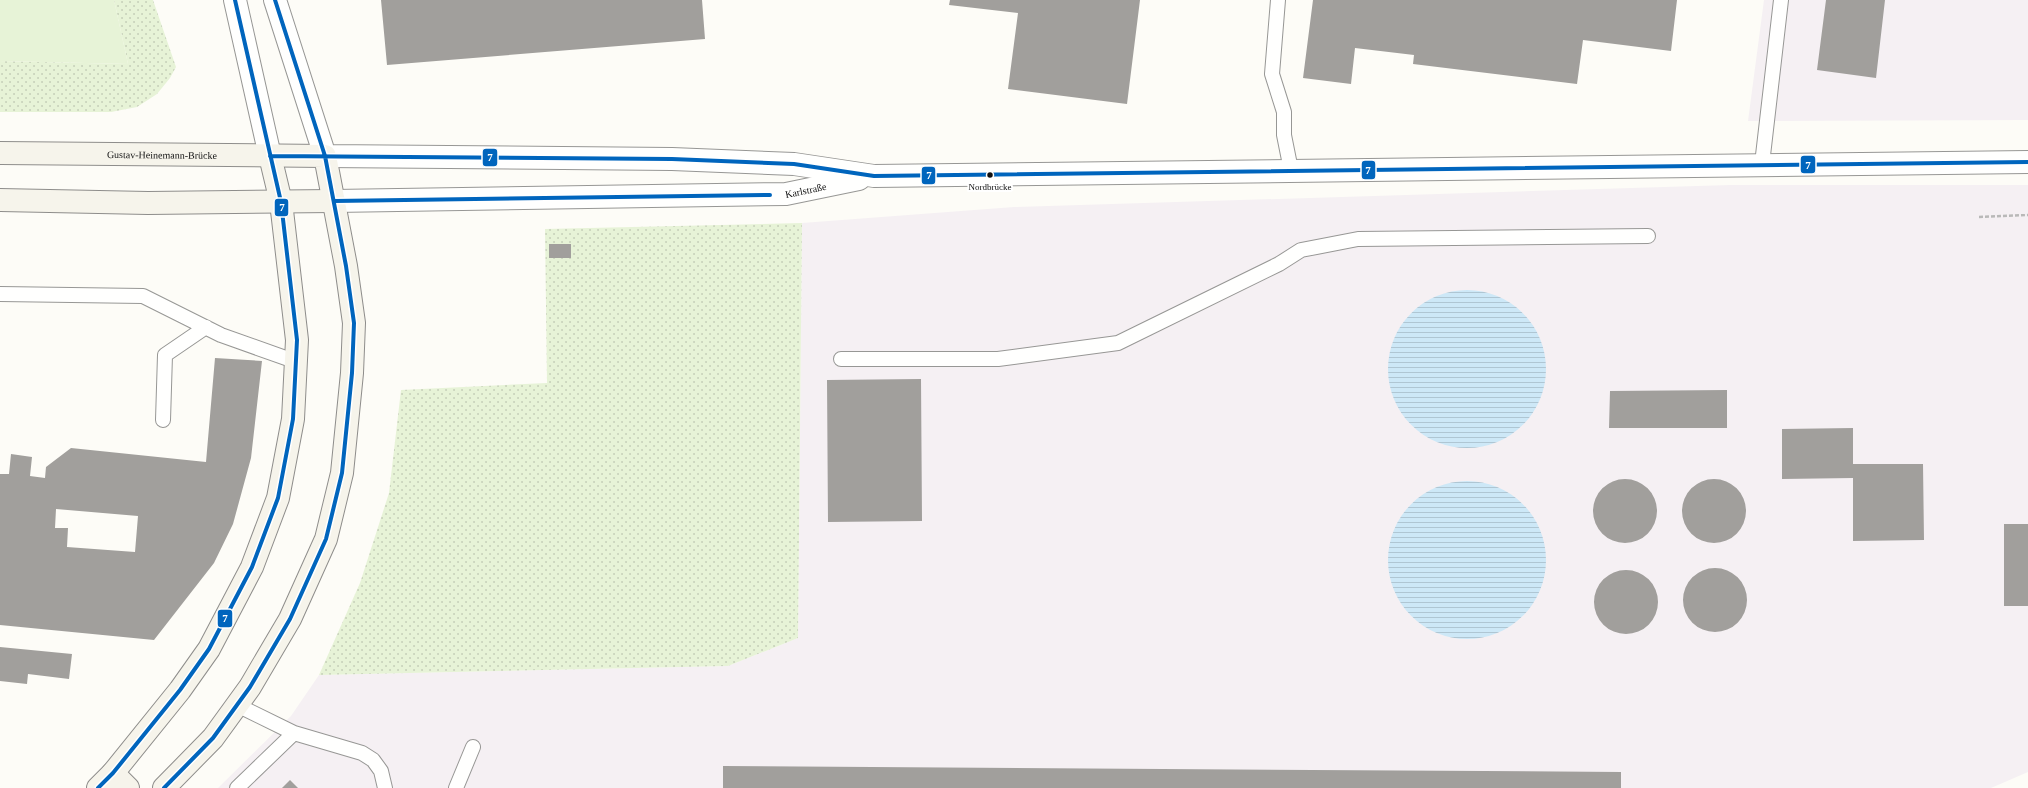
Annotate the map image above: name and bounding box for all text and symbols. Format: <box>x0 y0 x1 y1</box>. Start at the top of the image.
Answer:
line badge: 7 <box>482 148 498 167</box>
street label: Gustav-Heinemann-Brücke <box>107 149 218 161</box>
text: 7 <box>487 151 493 163</box>
line badge: 7 <box>1800 155 1816 174</box>
text: 7 <box>1805 159 1811 171</box>
line badge: 7 <box>1361 160 1376 180</box>
text: 7 <box>1365 164 1371 176</box>
line badge: 7 <box>921 166 936 185</box>
text: 7 <box>926 169 932 181</box>
marker: Nordbrücke <box>985 170 995 180</box>
street label: Karlstraße <box>784 181 828 200</box>
place label: Nordbrücke <box>969 182 1011 192</box>
line badge: 7 <box>274 198 289 217</box>
text: 7 <box>279 201 285 213</box>
line badge: 7 <box>217 609 233 628</box>
text: 7 <box>222 612 228 624</box>

